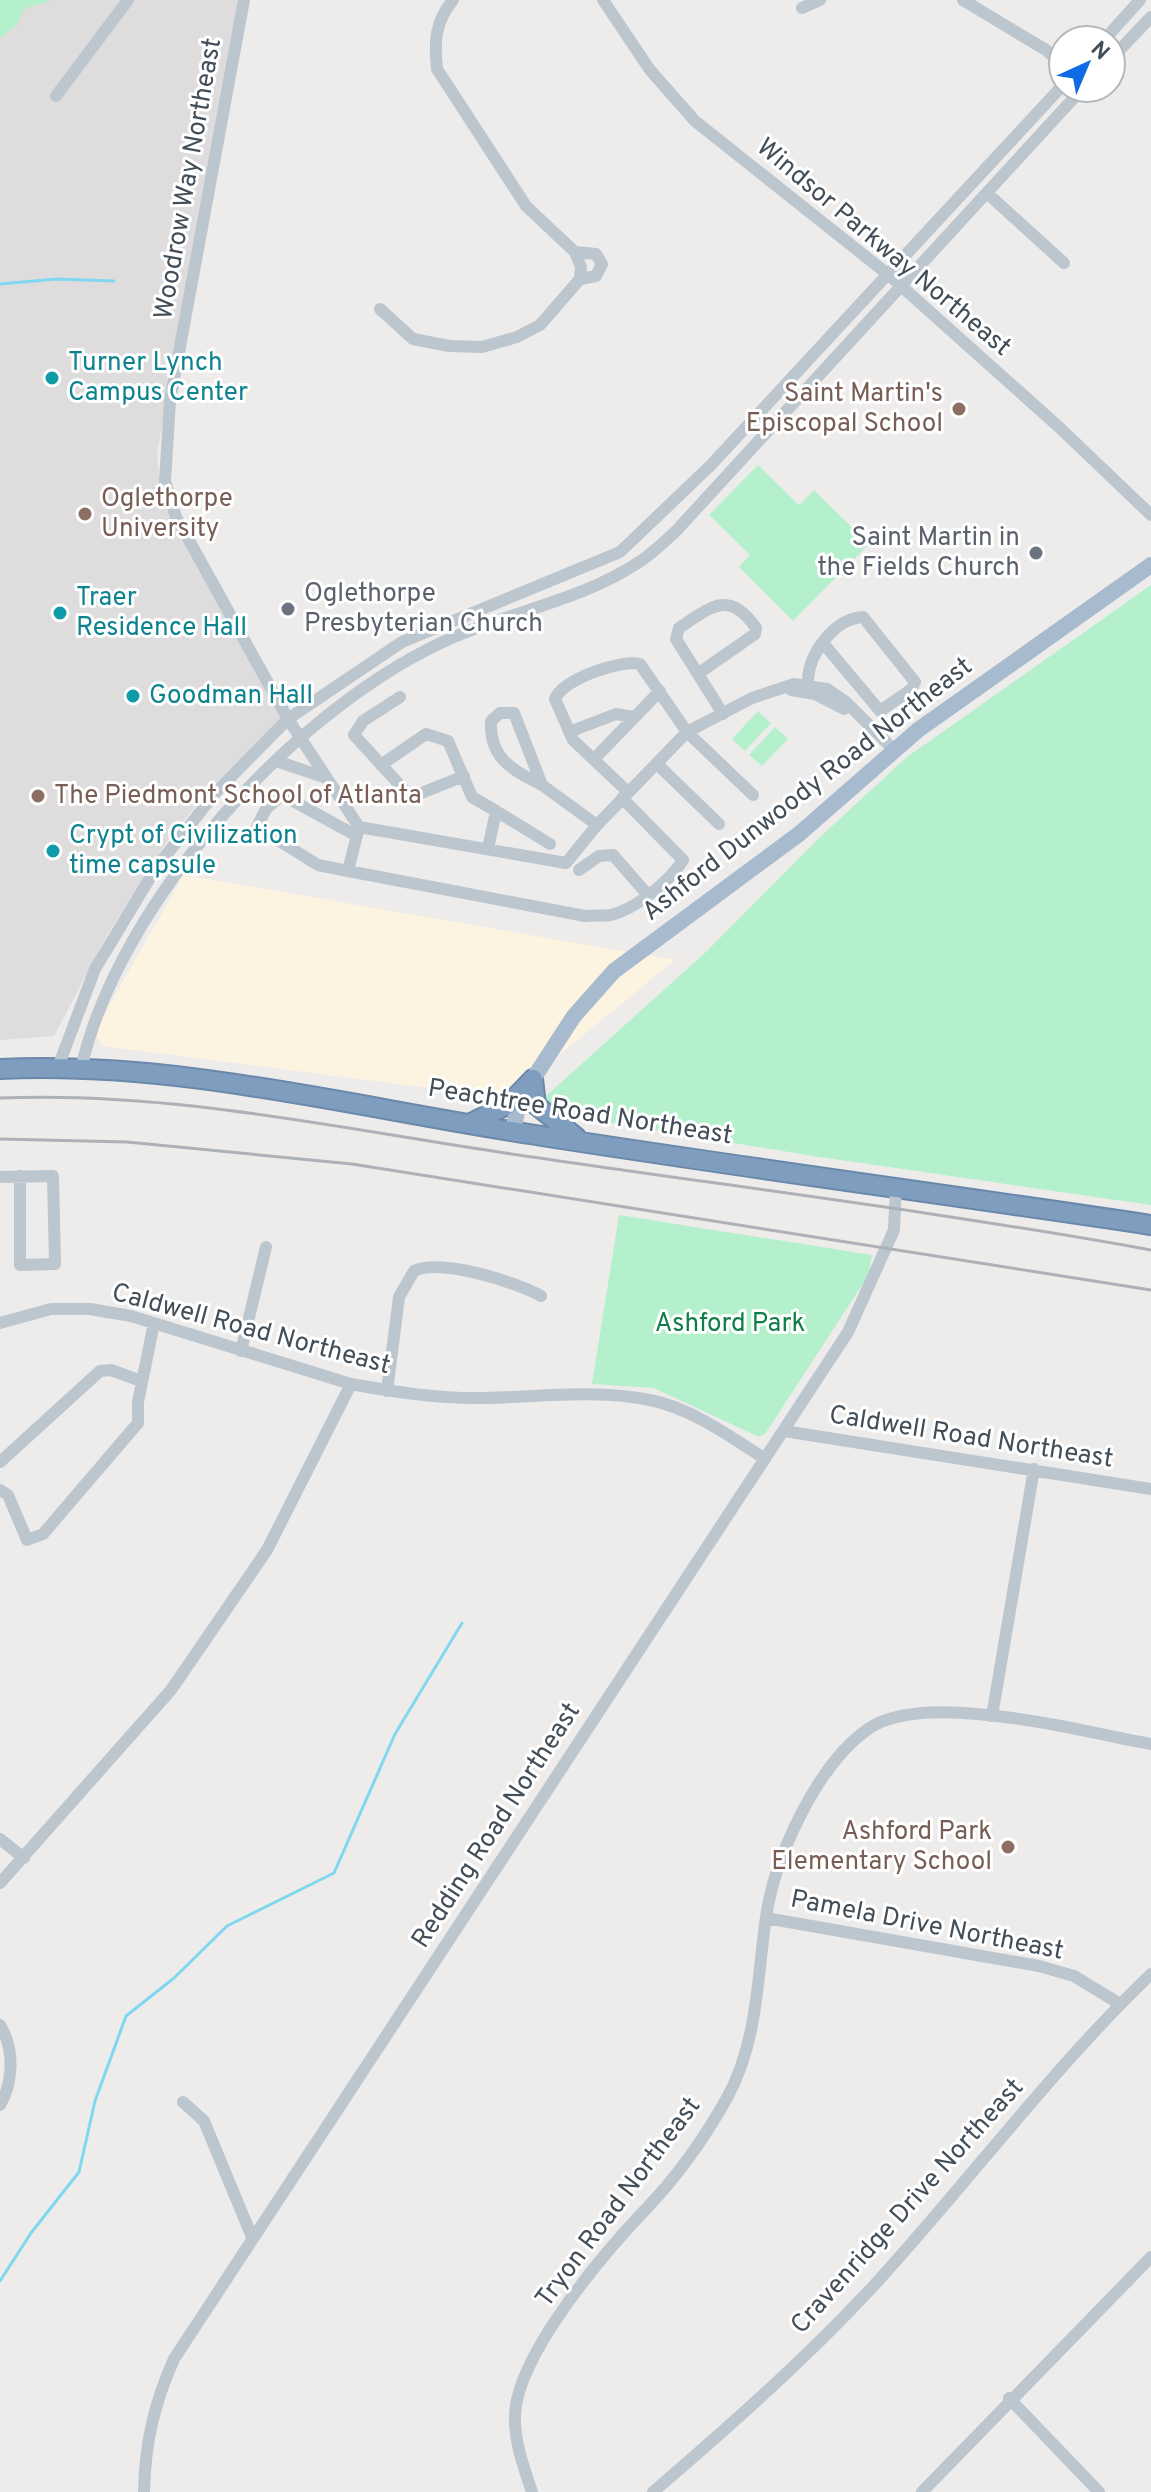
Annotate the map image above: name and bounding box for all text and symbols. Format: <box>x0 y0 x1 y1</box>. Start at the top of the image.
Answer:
north arrow <box>1047 24 1127 104</box>
street label: Woodrow Way Northeast <box>148 36 230 322</box>
text: N <box>1084 36 1114 67</box>
street label: Windsor Parkway Northeast <box>749 132 1017 364</box>
place label: Turner Lynch Campus Center <box>68 347 248 410</box>
marker: Turner Lynch Campus Center <box>43 369 61 387</box>
place label: Saint Martin's Episcopal School <box>746 378 943 441</box>
marker: Saint Martin's Episcopal School <box>950 400 968 418</box>
place label: Oglethorpe University <box>101 483 233 546</box>
marker: Oglethorpe University <box>76 505 94 523</box>
place label: Saint Martin in the Fields Church <box>817 522 1020 585</box>
marker: Saint Martin in the Fields Church <box>1027 544 1045 562</box>
place label: Oglethorpe Presbyterian Church <box>304 578 543 641</box>
place label: Traer Residence Hall <box>76 582 247 645</box>
marker: Oglethorpe Presbyterian Church <box>279 600 297 618</box>
marker: Traer Residence Hall <box>51 604 69 622</box>
street label: Ashford Dunwoody Road Northeast <box>636 651 980 929</box>
place label: Goodman Hall <box>149 680 313 713</box>
marker: Goodman Hall <box>124 687 142 705</box>
place label: The Piedmont School of Atlanta <box>54 780 422 813</box>
marker: The Piedmont School of Atlanta <box>29 787 47 805</box>
place label: Crypt of Civilization time capsule <box>69 820 298 883</box>
marker: Crypt of Civilization time capsule <box>44 842 62 860</box>
street label: Peachtree Road Northeast <box>425 1073 735 1153</box>
street label: Caldwell Road Northeast <box>108 1277 394 1383</box>
park label: Ashford Park <box>655 1308 805 1341</box>
street label: Caldwell Road Northeast <box>827 1399 1115 1477</box>
street label: Redding Road Northeast <box>405 1697 589 1955</box>
place label: Ashford Park Elementary School <box>771 1816 992 1879</box>
marker: Ashford Park Elementary School <box>999 1838 1017 1856</box>
street label: Pamela Drive Northeast <box>788 1883 1066 1969</box>
street label: Cravenridge Drive Northeast <box>784 2072 1032 2342</box>
street label: Tryon Road Northeast <box>529 2091 709 2315</box>

